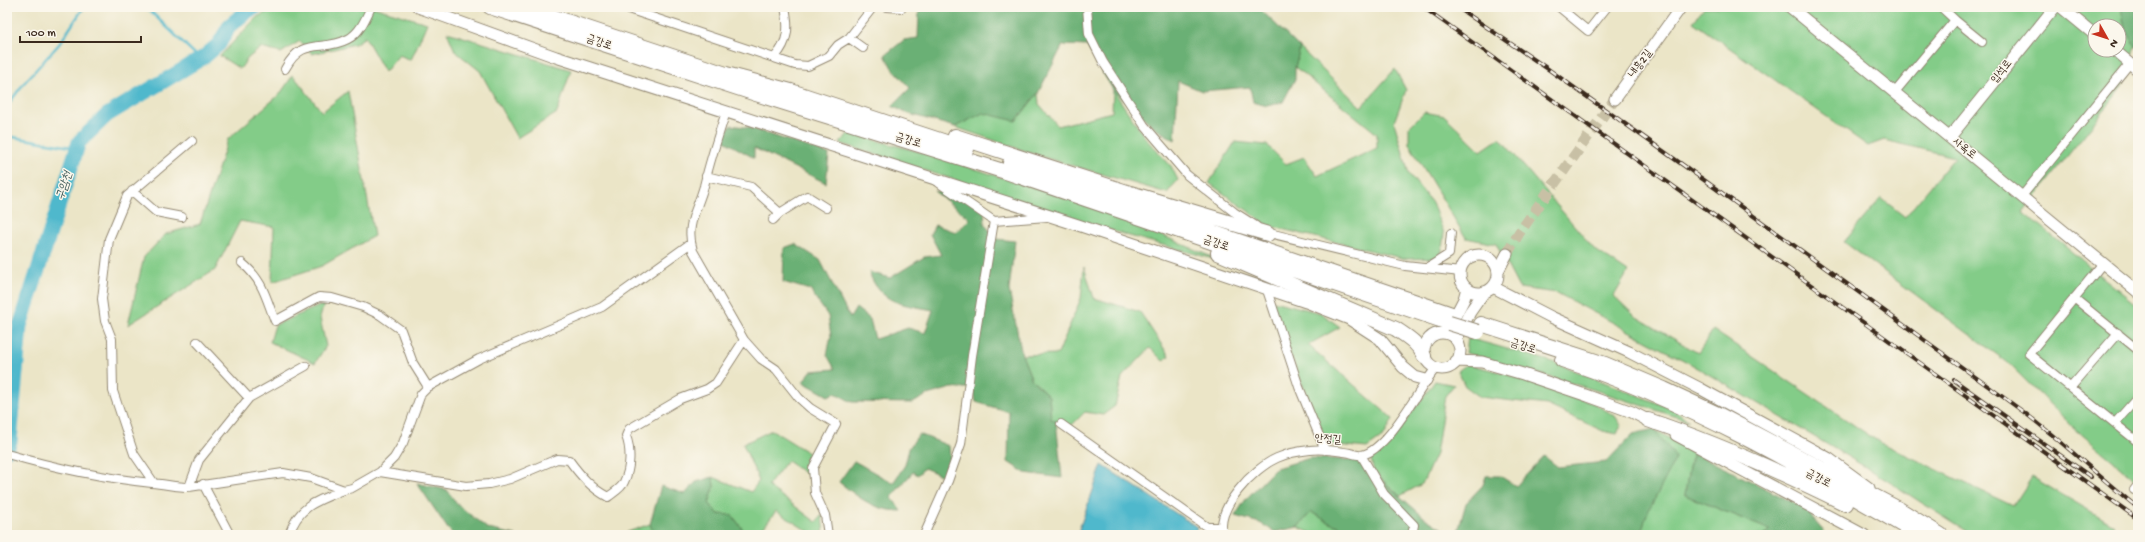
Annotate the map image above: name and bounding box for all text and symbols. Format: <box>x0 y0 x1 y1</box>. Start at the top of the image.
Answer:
scale bar <box>20 18 141 44</box>
north arrow <box>2087 18 2127 58</box>
text: 100 m <box>25 27 56 41</box>
street label: 금강로 <box>584 33 614 53</box>
text: N <box>2106 36 2120 50</box>
street label: 내흥2길 <box>1626 47 1655 80</box>
street label: 입석로 <box>1989 58 2015 86</box>
street label: 금강로 <box>894 131 923 151</box>
street label: 사옥로 <box>1950 136 1978 162</box>
water label: 구암천 <box>54 169 77 202</box>
street label: 금강로 <box>1201 234 1231 254</box>
street label: 금강로 <box>1509 337 1538 357</box>
street label: 안정길 <box>1314 432 1342 447</box>
street label: 금강로 <box>1803 467 1833 491</box>

